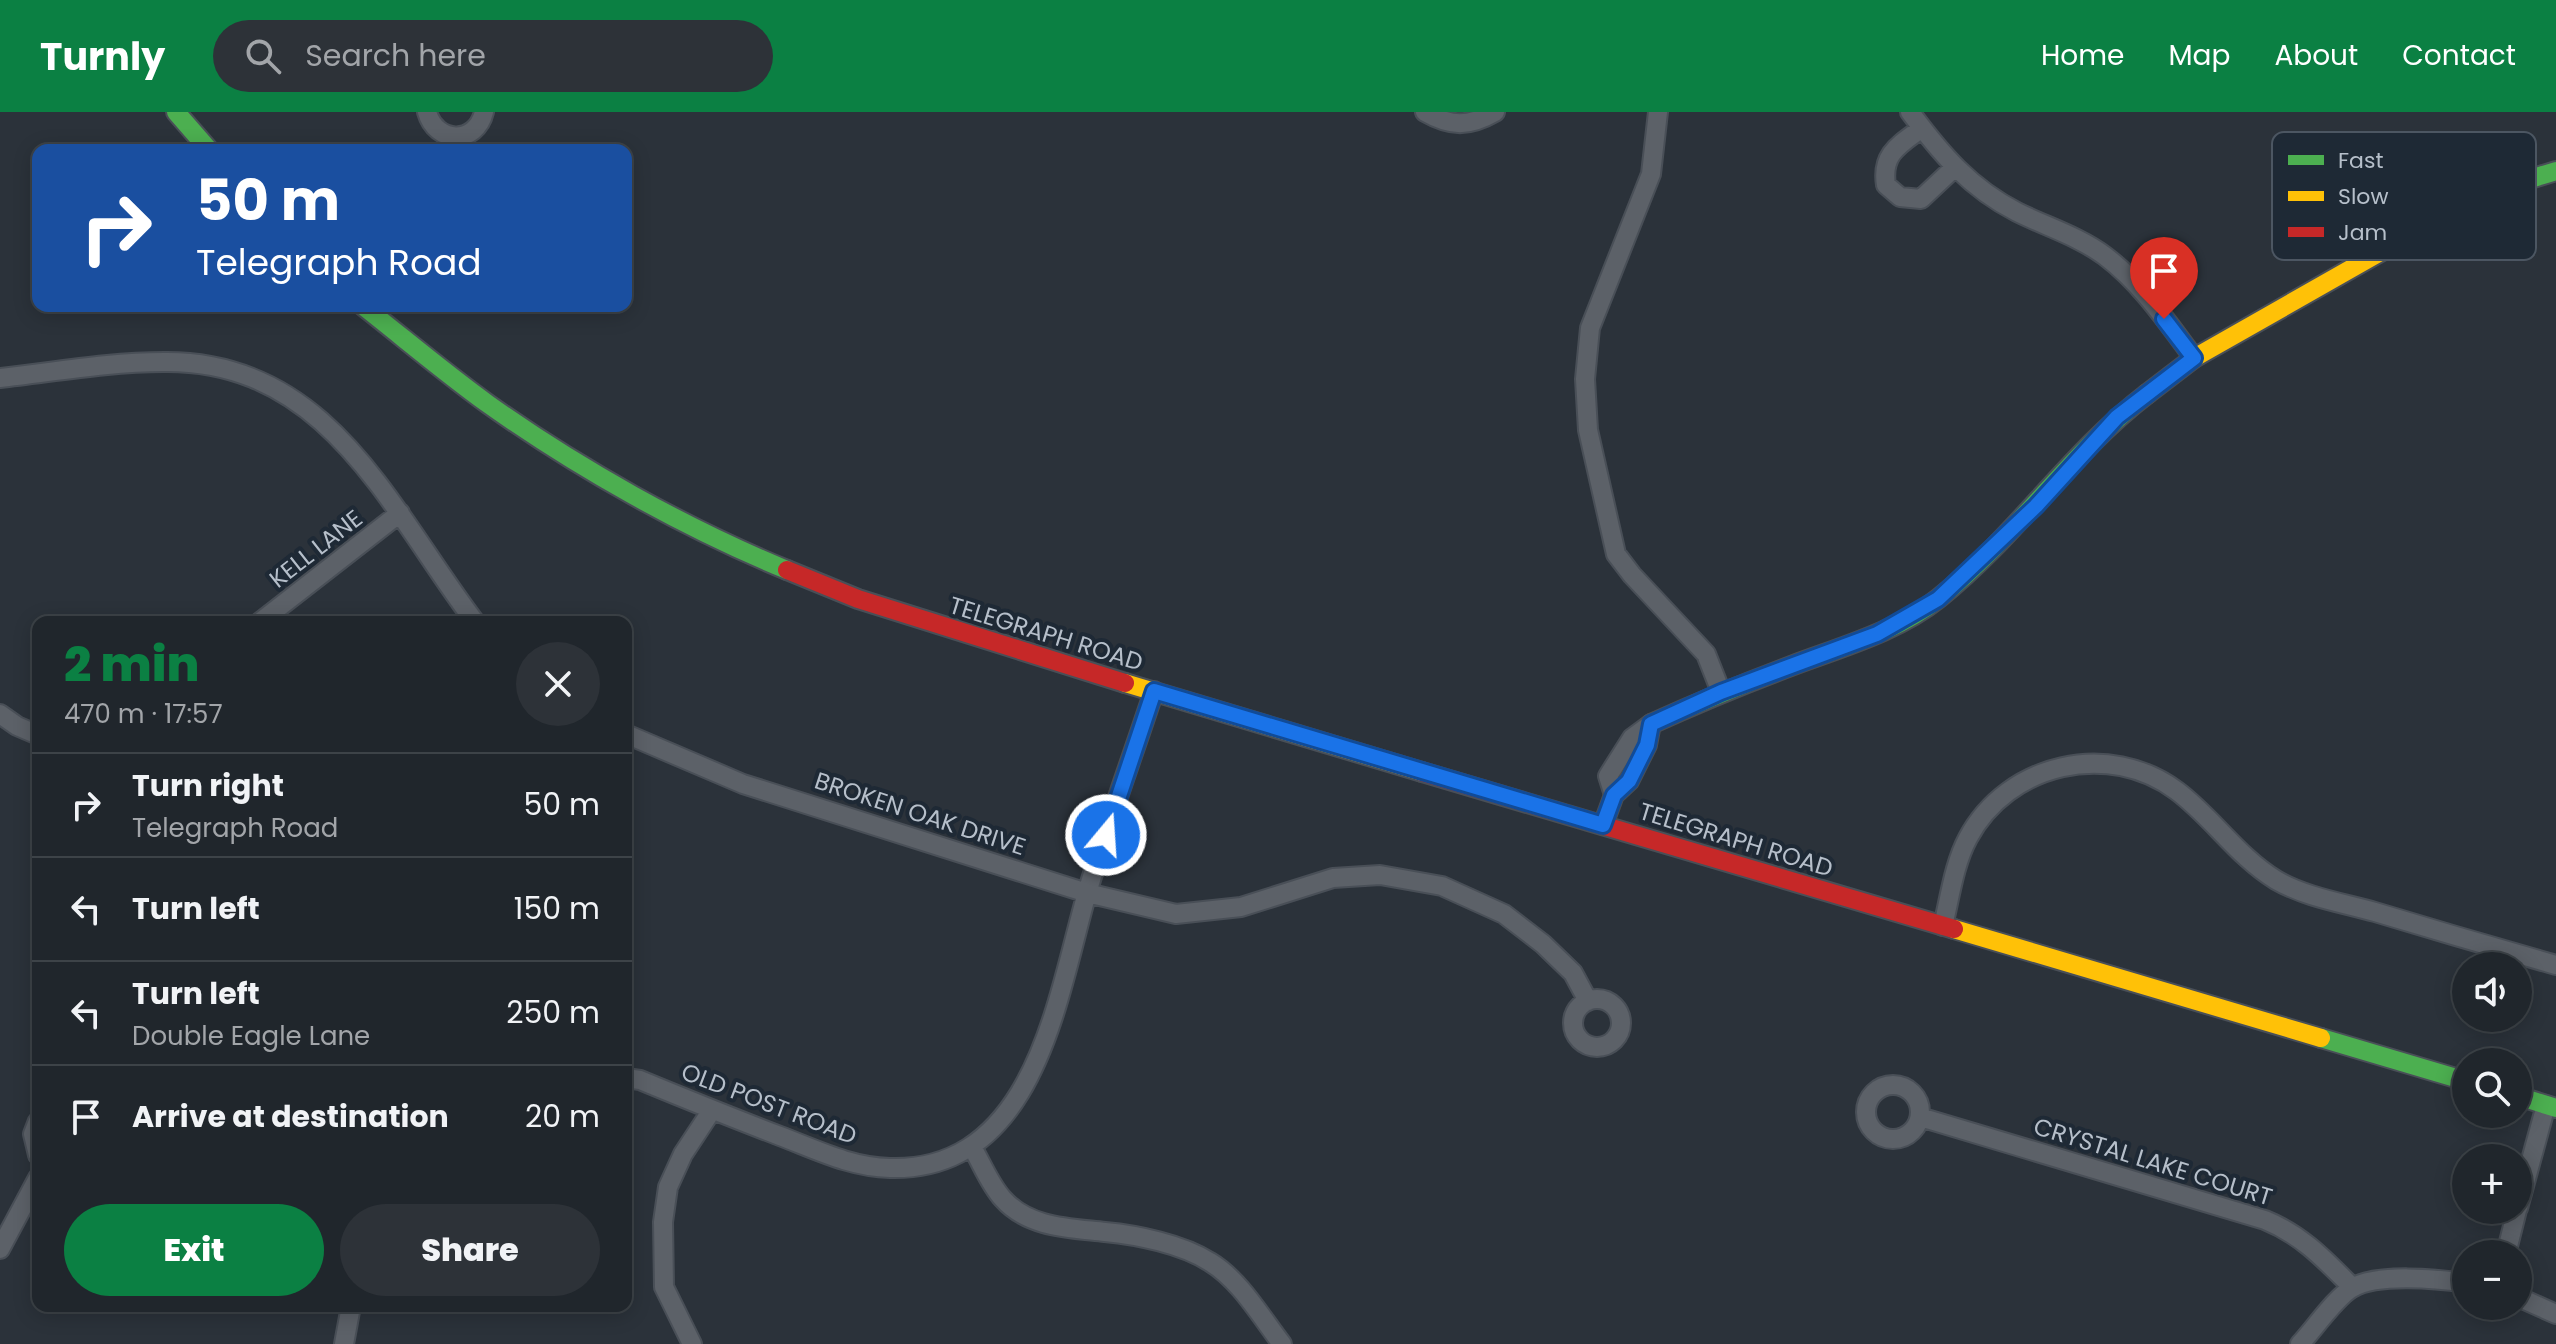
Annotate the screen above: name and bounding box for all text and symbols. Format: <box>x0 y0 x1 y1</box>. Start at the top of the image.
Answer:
search box <box>213 20 773 92</box>
text: Turnly <box>40 30 165 83</box>
icon: search <box>241 34 285 78</box>
text: Search here <box>305 34 486 77</box>
text: Home <box>2041 36 2124 75</box>
text: Map <box>2168 36 2230 75</box>
text: About <box>2274 36 2358 75</box>
text: Contact <box>2402 36 2516 75</box>
legend <box>2272 132 2536 260</box>
text: Fast <box>2338 145 2383 176</box>
text: 50 m <box>196 161 340 240</box>
icon: right <box>64 176 168 280</box>
text: Slow <box>2338 181 2388 212</box>
text: Jam <box>2338 217 2387 248</box>
text: Telegraph Road <box>196 237 482 288</box>
pin <box>2130 237 2198 319</box>
icon: arrive <box>2142 249 2186 293</box>
street label: KELL LANE <box>262 502 369 595</box>
street label: TELEGRAPH ROAD <box>945 588 1147 679</box>
text: 2 min <box>64 631 199 698</box>
button: close <box>516 642 600 726</box>
text: 470 m · 17:57 <box>64 696 223 732</box>
text: Turn right <box>132 764 284 807</box>
street label: BROKEN OAK DRIVE <box>810 764 1030 863</box>
icon: right <box>64 783 108 827</box>
text: 50 m <box>523 783 600 826</box>
position arrow <box>1064 793 1148 877</box>
street label: TELEGRAPH ROAD <box>1635 794 1837 885</box>
text: Telegraph Road <box>132 810 338 846</box>
icon: left <box>64 887 108 931</box>
text: Turn left <box>132 887 260 930</box>
text: 150 m <box>514 887 600 930</box>
map controls <box>2452 952 2532 1320</box>
button: sound <box>2452 952 2532 1032</box>
text: Turn left <box>132 972 260 1015</box>
icon: left <box>64 991 108 1035</box>
text: 250 m <box>506 991 600 1034</box>
text: Double Eagle Lane <box>132 1018 370 1054</box>
button: search <box>2452 1048 2532 1128</box>
street label: OLD POST ROAD <box>677 1055 862 1152</box>
icon: arrive <box>64 1095 108 1139</box>
text: Arrive at destination <box>132 1095 449 1138</box>
text: 20 m <box>525 1095 600 1138</box>
street label: CRYSTAL LAKE COURT <box>2030 1109 2277 1214</box>
button: + <box>2452 1144 2532 1224</box>
button: Exit <box>64 1204 324 1296</box>
button: Share <box>340 1204 600 1296</box>
button: − <box>2452 1240 2532 1320</box>

